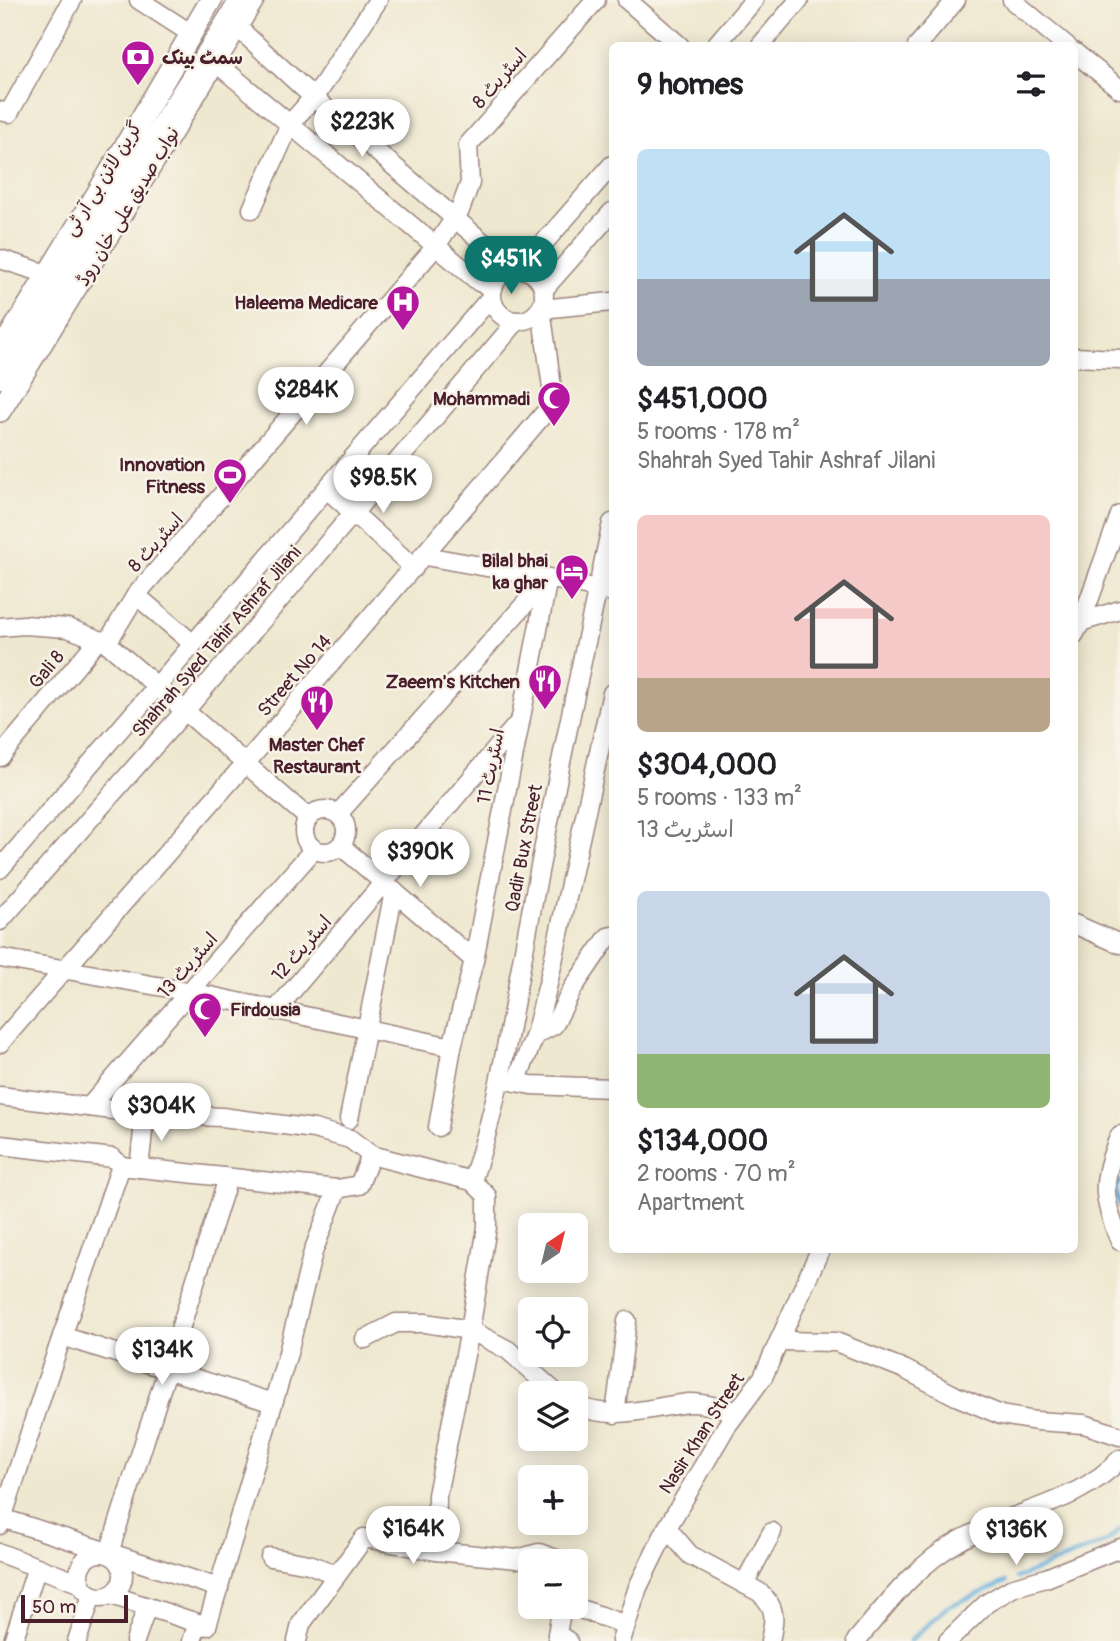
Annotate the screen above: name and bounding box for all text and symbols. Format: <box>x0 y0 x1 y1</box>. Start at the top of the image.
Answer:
bank icon: سمٹ بینک <box>119 38 157 87</box>
street label: اسٹریٹ 8 <box>467 44 532 114</box>
place label: سمٹ بینک <box>162 46 243 70</box>
icon: filters <box>1012 65 1050 103</box>
text: 9 homes <box>637 66 743 103</box>
pin: $223K <box>313 100 411 159</box>
text: $223K <box>330 107 394 136</box>
street label: گرین لائن بی آر ٹی <box>58 117 148 240</box>
street label: نواب صدیق علی خان روڈ <box>71 123 185 291</box>
icon: home <box>781 194 907 320</box>
pin: $451K <box>462 236 560 296</box>
text: $451K <box>480 244 542 273</box>
hospital icon: Haleema Medicare <box>384 283 422 332</box>
place label: Haleema Medicare <box>234 291 379 315</box>
pin: $284K <box>257 368 355 427</box>
text: $284K <box>274 375 338 404</box>
mosque icon: Mohammadi <box>535 379 573 428</box>
text: $451,000 <box>637 380 768 417</box>
place label: Mohammadi <box>433 387 531 411</box>
text: 5 rooms · 178 m² <box>637 417 800 446</box>
text: Shahrah Syed Tahir Ashraf Jilani <box>637 446 935 475</box>
place label: Innovation Fitness <box>119 453 205 499</box>
sports icon: Innovation Fitness <box>211 456 249 505</box>
pin: $98.5K <box>326 456 440 515</box>
text: $98.5K <box>349 463 417 492</box>
street label: اسٹریٹ 8 <box>123 508 189 577</box>
street label: Shahrah Syed Tahir Ashraf Jilani <box>127 541 307 743</box>
place label: Bilal bhai ka ghar <box>481 549 549 595</box>
hotel icon: Bilal bhai ka ghar <box>553 552 591 601</box>
icon: home <box>781 561 907 687</box>
street label: Street No 14 <box>252 630 337 722</box>
street label: Gali 8 <box>24 645 70 694</box>
restaurant icon: Zaeem's Kitchen <box>526 662 564 711</box>
place label: Zaeem's Kitchen <box>386 670 520 694</box>
restaurant icon: Master Chef Restaurant <box>298 683 336 732</box>
street label: اسٹریٹ 11 <box>472 726 510 806</box>
place label: Master Chef Restaurant <box>269 733 366 779</box>
text: $304,000 <box>637 746 777 783</box>
street label: Qadir Bux Street <box>500 782 548 914</box>
text: 5 rooms · 133 m² <box>637 783 802 812</box>
text: اسٹریٹ 13 <box>637 815 734 844</box>
pin: $390K <box>371 830 469 889</box>
text: $390K <box>387 837 453 866</box>
street label: اسٹریٹ 12 <box>266 911 337 987</box>
street label: اسٹریٹ 13 <box>152 928 223 1004</box>
icon: home <box>781 936 907 1062</box>
mosque icon: Firdousia <box>186 990 224 1039</box>
place label: Firdousia <box>230 998 301 1022</box>
pin: $304K <box>112 1084 210 1143</box>
text: $304K <box>127 1091 195 1120</box>
text: $134,000 <box>637 1122 768 1159</box>
text: 2 rooms · 70 m² <box>637 1159 796 1188</box>
text: Apartment <box>637 1188 744 1217</box>
north arrow <box>518 1213 588 1283</box>
map controls <box>518 1213 588 1619</box>
button: locate <box>518 1297 588 1367</box>
pin: $134K <box>113 1328 211 1387</box>
text: $134K <box>131 1335 193 1364</box>
street label: Nasir Khan Street <box>654 1368 750 1499</box>
button: layers <box>518 1381 588 1451</box>
button: + <box>518 1465 588 1535</box>
pin: $164K <box>364 1506 462 1566</box>
pin: $136K <box>967 1508 1065 1567</box>
text: $164K <box>382 1514 444 1543</box>
text: $136K <box>985 1515 1047 1544</box>
button: − <box>518 1549 588 1619</box>
scale bar <box>21 1592 128 1624</box>
text: 50 m <box>32 1595 76 1619</box>

